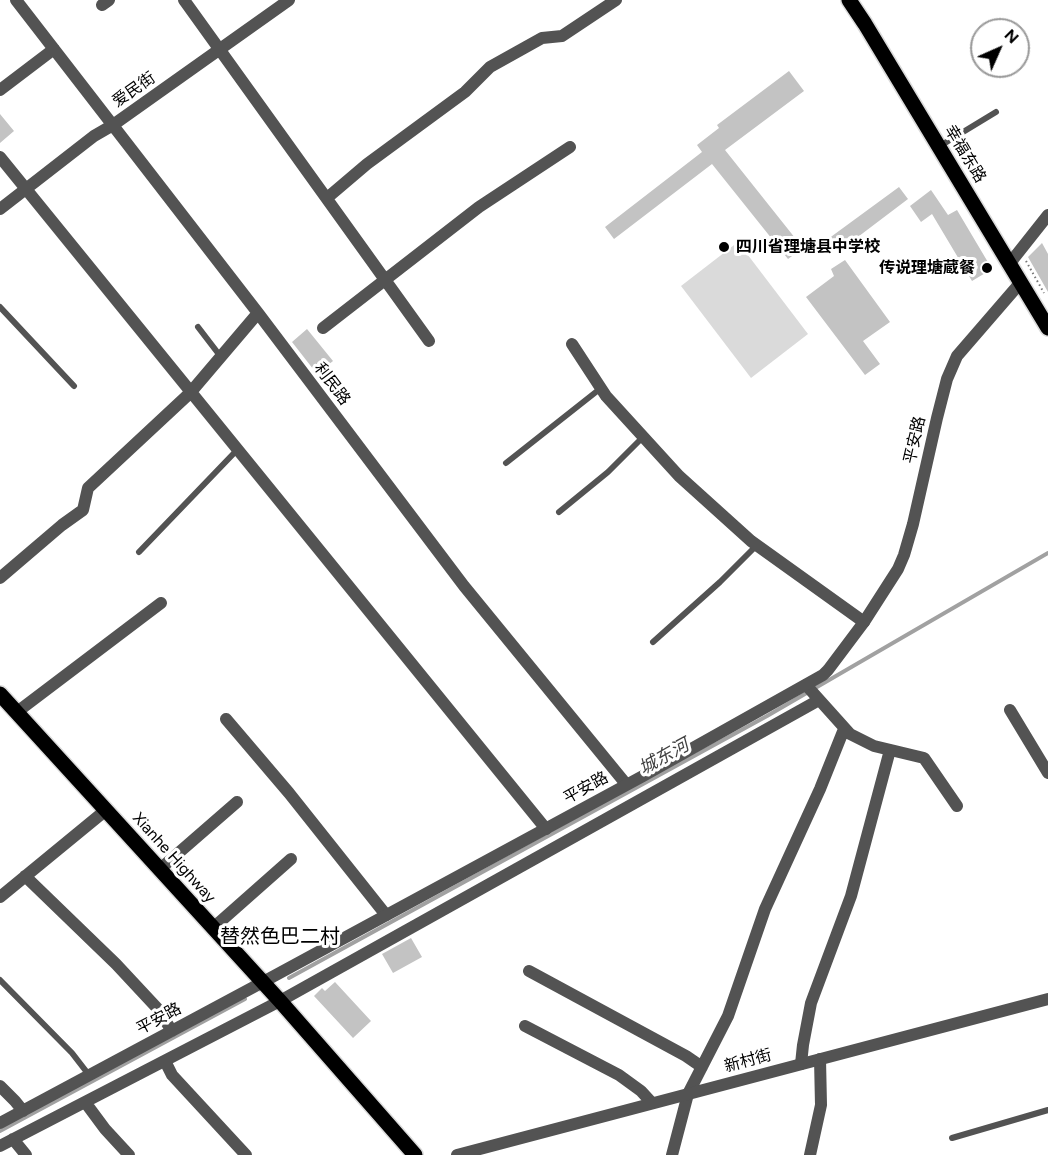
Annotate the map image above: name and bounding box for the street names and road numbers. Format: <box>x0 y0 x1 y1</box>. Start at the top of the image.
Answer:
street label: 爱民街 <box>109 68 159 112</box>
street label: 幸福东路 <box>940 122 990 186</box>
street label: 利民路 <box>310 359 354 409</box>
street label: 平安路 <box>900 414 930 466</box>
street label: 平安路 <box>560 768 612 808</box>
street label: Xianhe Highway <box>128 809 220 907</box>
street label: 平安路 <box>133 999 185 1039</box>
street label: 新村街 <box>722 1046 774 1076</box>

